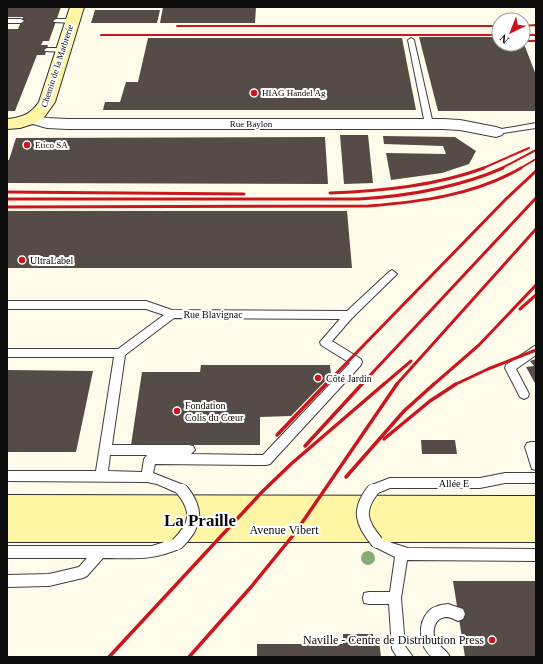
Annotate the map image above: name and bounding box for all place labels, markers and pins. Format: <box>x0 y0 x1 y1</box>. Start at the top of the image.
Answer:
marker: HIAG Handel Ag <box>249 88 259 98</box>
place label: HIAG Handel Ag <box>262 88 326 98</box>
marker: Etico SA <box>22 140 32 150</box>
place label: Etico SA <box>35 140 68 150</box>
marker: UltraLabel <box>17 255 27 265</box>
place label: UltraLabel <box>30 255 74 266</box>
marker: Côté Jardin <box>313 373 323 383</box>
place label: Côté Jardin <box>326 373 372 384</box>
place label: Fondation Colis du Cœur <box>185 400 244 423</box>
marker: Fondation Colis du Cœur <box>172 406 182 416</box>
place label: Naville - Centre de Distribution Press <box>303 633 484 647</box>
marker: Naville - Centre de Distribution Press <box>487 635 497 645</box>

